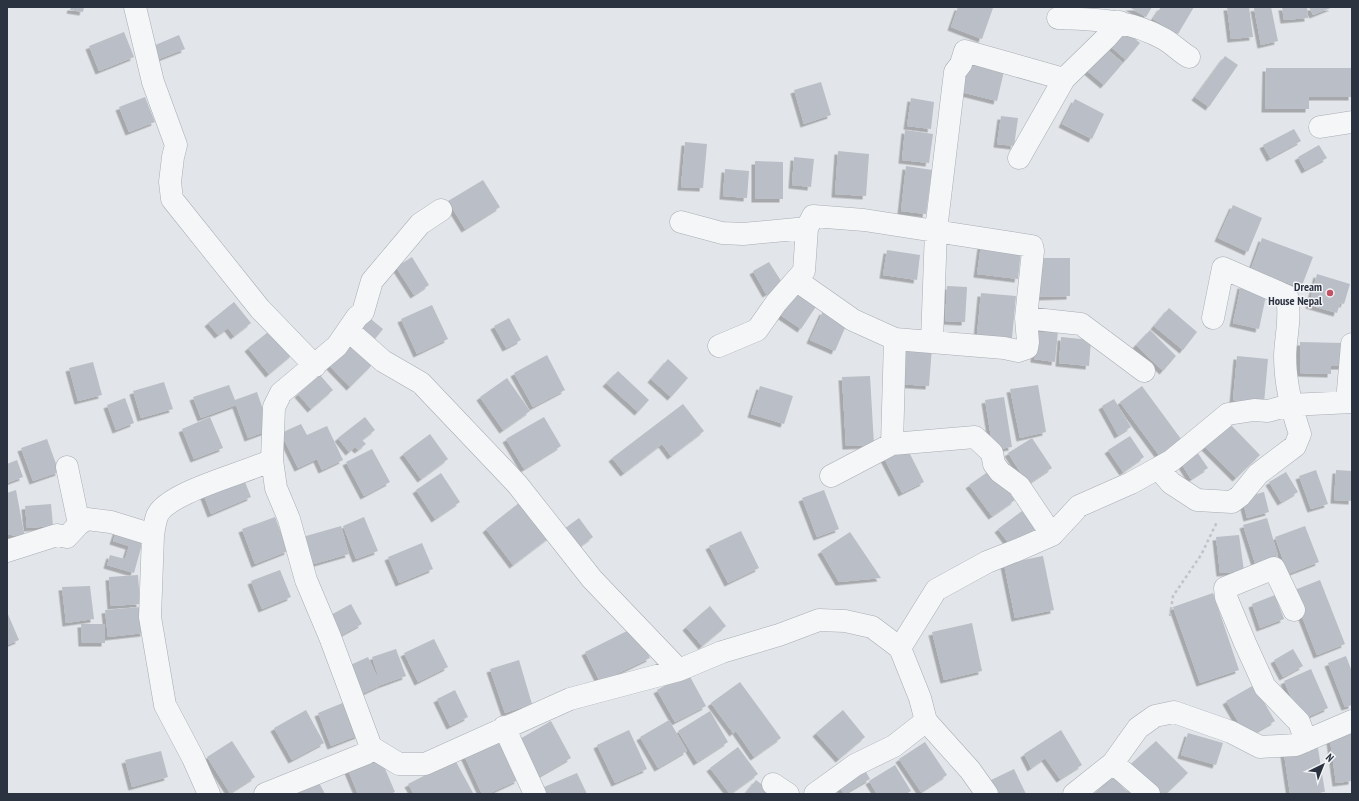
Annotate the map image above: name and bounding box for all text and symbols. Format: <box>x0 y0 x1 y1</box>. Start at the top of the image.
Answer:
place label: Dream House Nepal <box>1268 279 1322 308</box>
marker: Dream House Nepal <box>1325 288 1335 298</box>
north arrow <box>1303 745 1343 785</box>
text: N <box>1323 751 1337 765</box>

